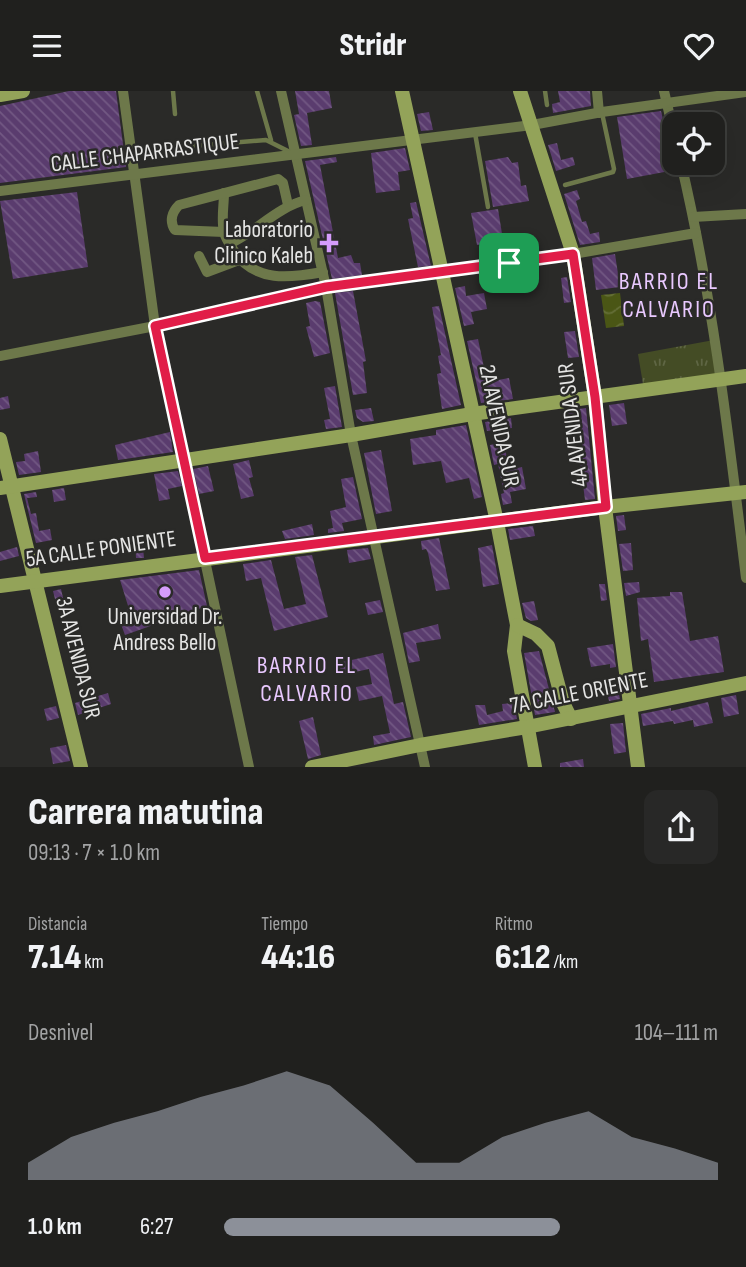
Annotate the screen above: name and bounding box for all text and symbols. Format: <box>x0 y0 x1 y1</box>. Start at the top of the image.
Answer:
text: Stridr <box>339 26 407 65</box>
icon: menu <box>28 27 66 65</box>
icon: heart <box>680 27 718 65</box>
map controls <box>662 112 725 175</box>
button: locate <box>662 112 725 175</box>
street label: CALLE CHAPARRASTIQUE <box>49 128 241 178</box>
place label: Laboratorio Clinico Kaleb <box>214 216 313 270</box>
marker: Laboratorio Clinico Kaleb <box>319 233 339 253</box>
pin <box>479 233 539 293</box>
icon: arrive <box>490 244 528 282</box>
district label: BARRIO EL CALVARIO <box>619 267 719 324</box>
street label: 4A AVENIDA SUR <box>551 361 595 489</box>
street label: 2A AVENIDA SUR <box>472 362 526 490</box>
street label: 5A CALLE PONIENTE <box>24 525 178 573</box>
marker: Universidad Dr. Andress Bello <box>157 584 173 600</box>
street label: 3A AVENIDA SUR <box>49 594 107 722</box>
place label: Universidad Dr. Andress Bello <box>108 603 222 657</box>
district label: BARRIO EL CALVARIO <box>257 651 357 708</box>
street label: 7A CALLE ORIENTE <box>508 666 650 720</box>
text: Carrera matutina <box>28 790 263 835</box>
button: share <box>644 790 718 864</box>
text: 09:13 · 7 × 1.0 km <box>28 839 160 867</box>
text: Distancia <box>28 913 87 936</box>
text: Tiempo <box>261 913 308 936</box>
text: Ritmo <box>495 913 533 936</box>
text: 7.14 <box>28 936 81 979</box>
text: 44:16 <box>261 936 335 979</box>
text: 6:12 <box>495 936 551 979</box>
text: km <box>81 951 104 974</box>
text: /km <box>551 951 578 974</box>
text: Desnivel <box>28 1019 93 1047</box>
text: 104–111 m <box>635 1019 718 1047</box>
text: 1.0 km <box>28 1213 82 1241</box>
text: 6:27 <box>140 1213 173 1241</box>

